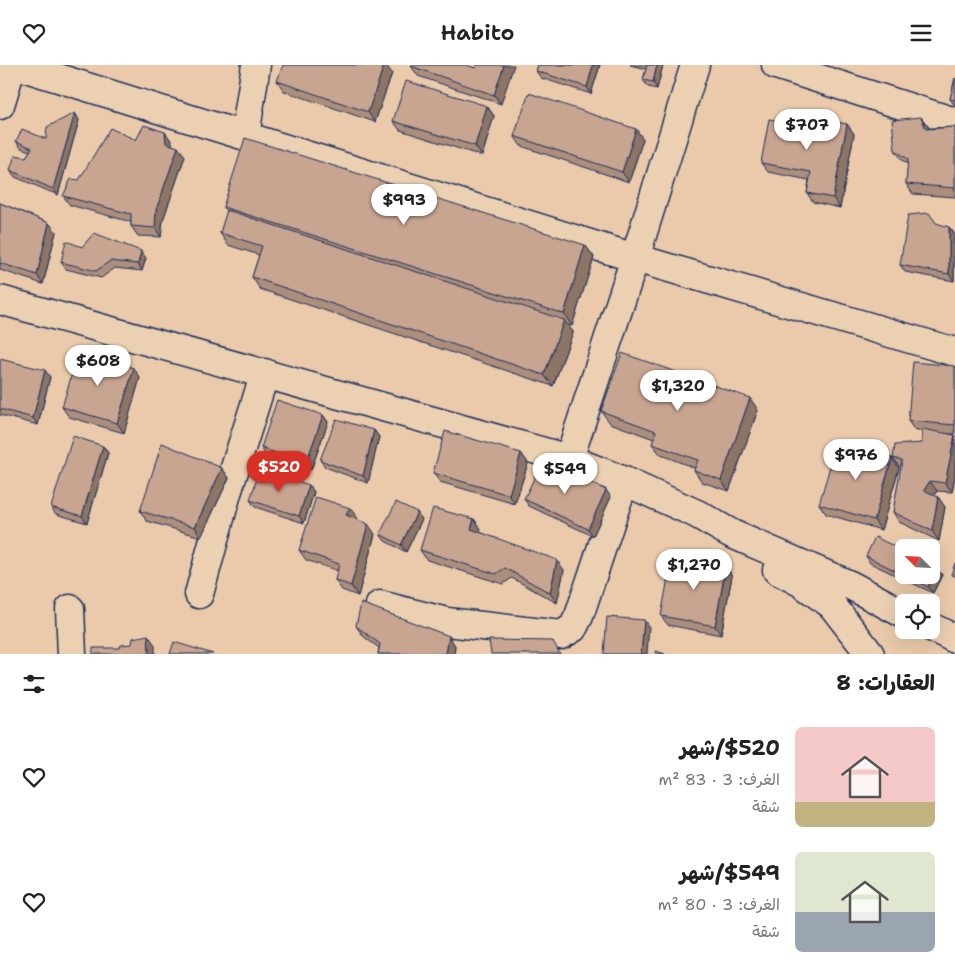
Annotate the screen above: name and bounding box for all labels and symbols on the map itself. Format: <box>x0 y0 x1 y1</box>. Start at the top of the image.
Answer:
pin: $707 <box>777 109 837 151</box>
pin: $993 <box>374 184 434 226</box>
pin: $608 <box>68 345 128 387</box>
pin: $1,320 <box>637 369 719 412</box>
pin: $976 <box>826 439 886 481</box>
pin: $520 <box>249 451 309 493</box>
pin: $549 <box>535 453 595 495</box>
north arrow <box>895 539 940 584</box>
pin: $1,270 <box>653 549 735 591</box>

